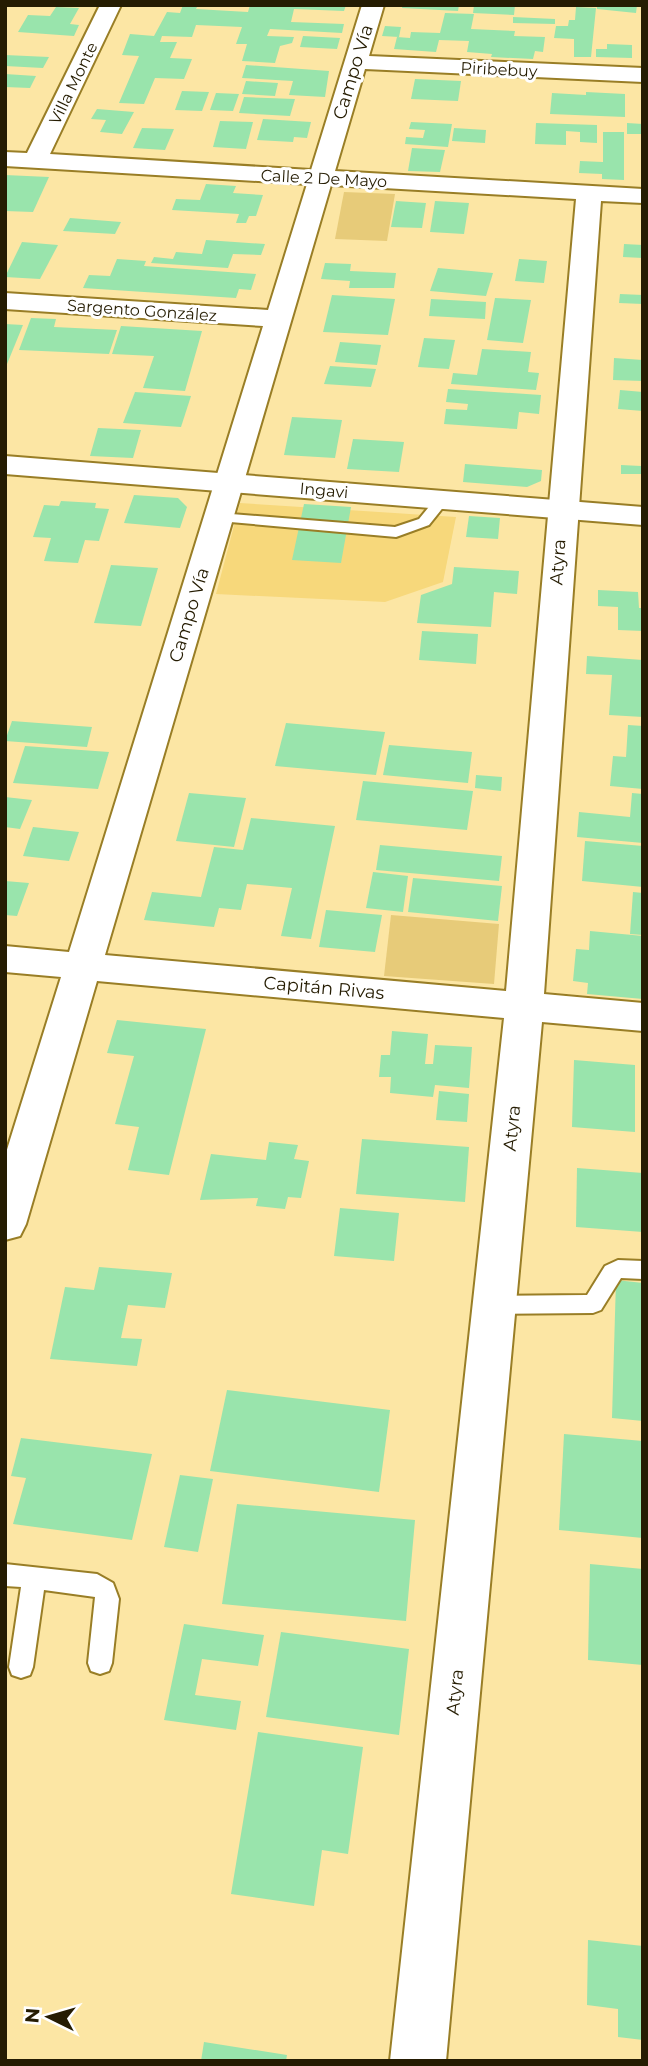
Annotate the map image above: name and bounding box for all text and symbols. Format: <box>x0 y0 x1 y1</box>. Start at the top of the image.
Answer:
street label: Campo Vía <box>328 22 378 122</box>
street label: Villa Monte <box>45 39 102 128</box>
street label: Piribebuy <box>460 58 538 81</box>
street label: Calle 2 De Mayo <box>260 166 388 191</box>
street label: Sargento González <box>66 296 218 325</box>
street label: Ingavi <box>299 479 349 502</box>
street label: Atyra <box>545 538 571 586</box>
street label: Campo Vía <box>164 565 214 665</box>
street label: Capitán Rivas <box>263 972 386 1004</box>
street label: Atyra <box>499 1104 525 1152</box>
street label: Atyra <box>442 1668 468 1716</box>
north arrow <box>14 1982 84 2052</box>
text: N <box>20 2007 45 2024</box>

